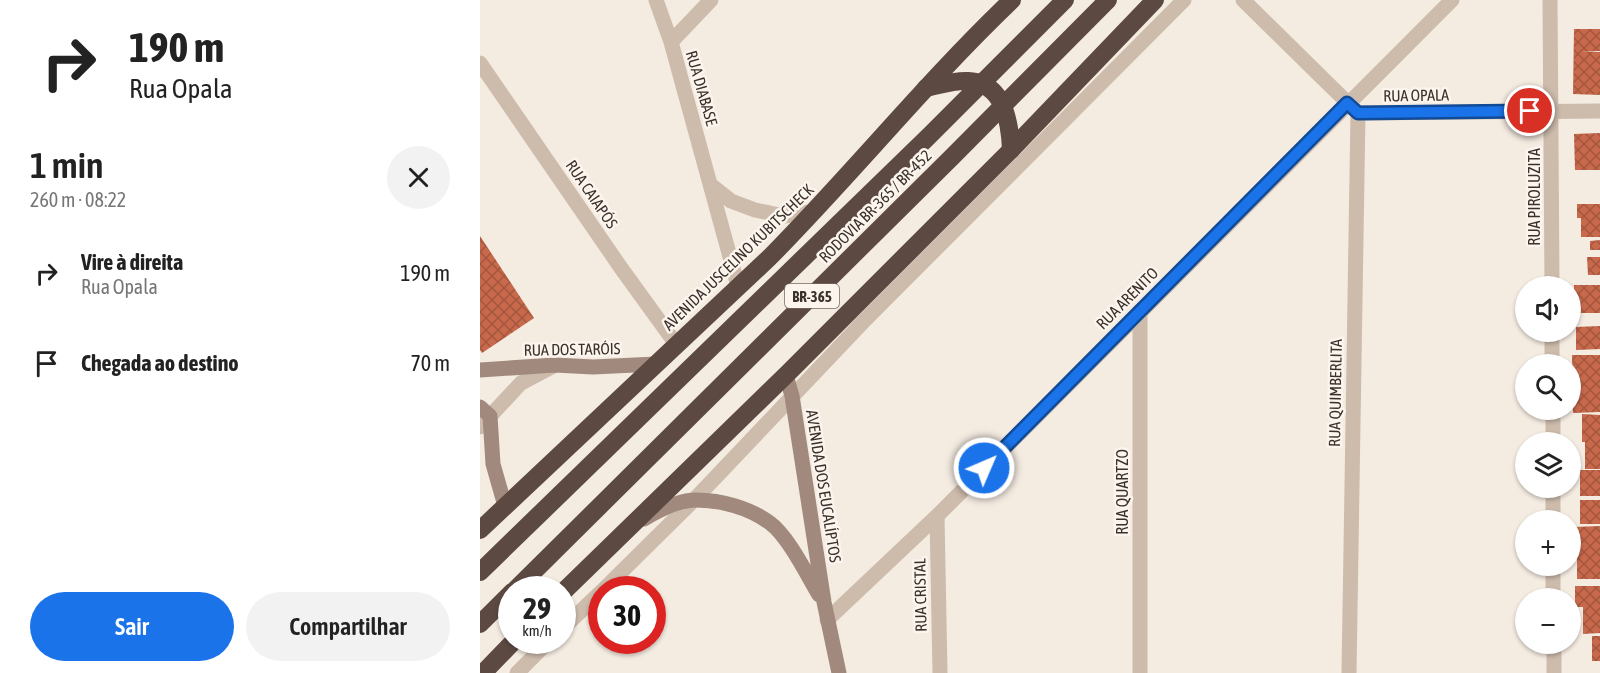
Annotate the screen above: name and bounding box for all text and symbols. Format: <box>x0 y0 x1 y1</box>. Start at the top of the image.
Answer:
text: 190 m <box>129 23 224 71</box>
icon: right <box>30 24 108 102</box>
street label: RUA DIABASE <box>683 48 721 128</box>
text: Rua Opala <box>129 73 233 104</box>
street label: RUA OPALA <box>1383 85 1449 105</box>
pin <box>1504 85 1555 136</box>
icon: arrive <box>1513 94 1546 127</box>
text: 1 min <box>30 144 104 186</box>
button: close <box>387 146 450 209</box>
street label: RODOVIA BR-365 / BR-452 <box>815 146 935 266</box>
street label: RUA PIROLUZITA <box>1525 148 1543 246</box>
street label: RUA CAIAPÓS <box>563 156 622 232</box>
street label: AVENIDA JUSCELINO KUBITSCHECK <box>659 180 817 334</box>
text: 260 m · 08:22 <box>30 188 126 211</box>
text: Vire à direita <box>81 249 183 275</box>
icon: right <box>30 257 63 290</box>
text: 190 m <box>400 260 450 286</box>
street label: RUA ARENITO <box>1092 263 1162 333</box>
text: Rua Opala <box>81 275 158 298</box>
map controls <box>1515 276 1581 654</box>
button: sound <box>1515 276 1581 342</box>
road number: BR-365 <box>785 284 839 308</box>
street label: RUA DOS TARÓIS <box>523 339 621 359</box>
street label: RUA QUIMBERLITA <box>1325 339 1345 447</box>
icon: arrive <box>30 347 63 380</box>
text: Chegada ao destino <box>81 350 239 376</box>
text: 70 m <box>410 350 450 376</box>
button: search <box>1515 354 1581 420</box>
street label: AVENIDA DOS EUCALÍPTOS <box>803 408 845 564</box>
button: layers <box>1515 432 1581 498</box>
position arrow <box>952 436 1016 500</box>
street label: RUA QUARTZO <box>1113 449 1131 535</box>
button: + <box>1515 510 1581 576</box>
street label: RUA CRISTAL <box>910 557 930 632</box>
speed limit sign: 30 <box>588 576 666 654</box>
button: − <box>1515 588 1581 654</box>
text: 29 <box>523 591 551 625</box>
button: Sair <box>30 592 234 661</box>
button: Compartilhar <box>246 592 450 661</box>
text: km/h <box>522 622 552 639</box>

